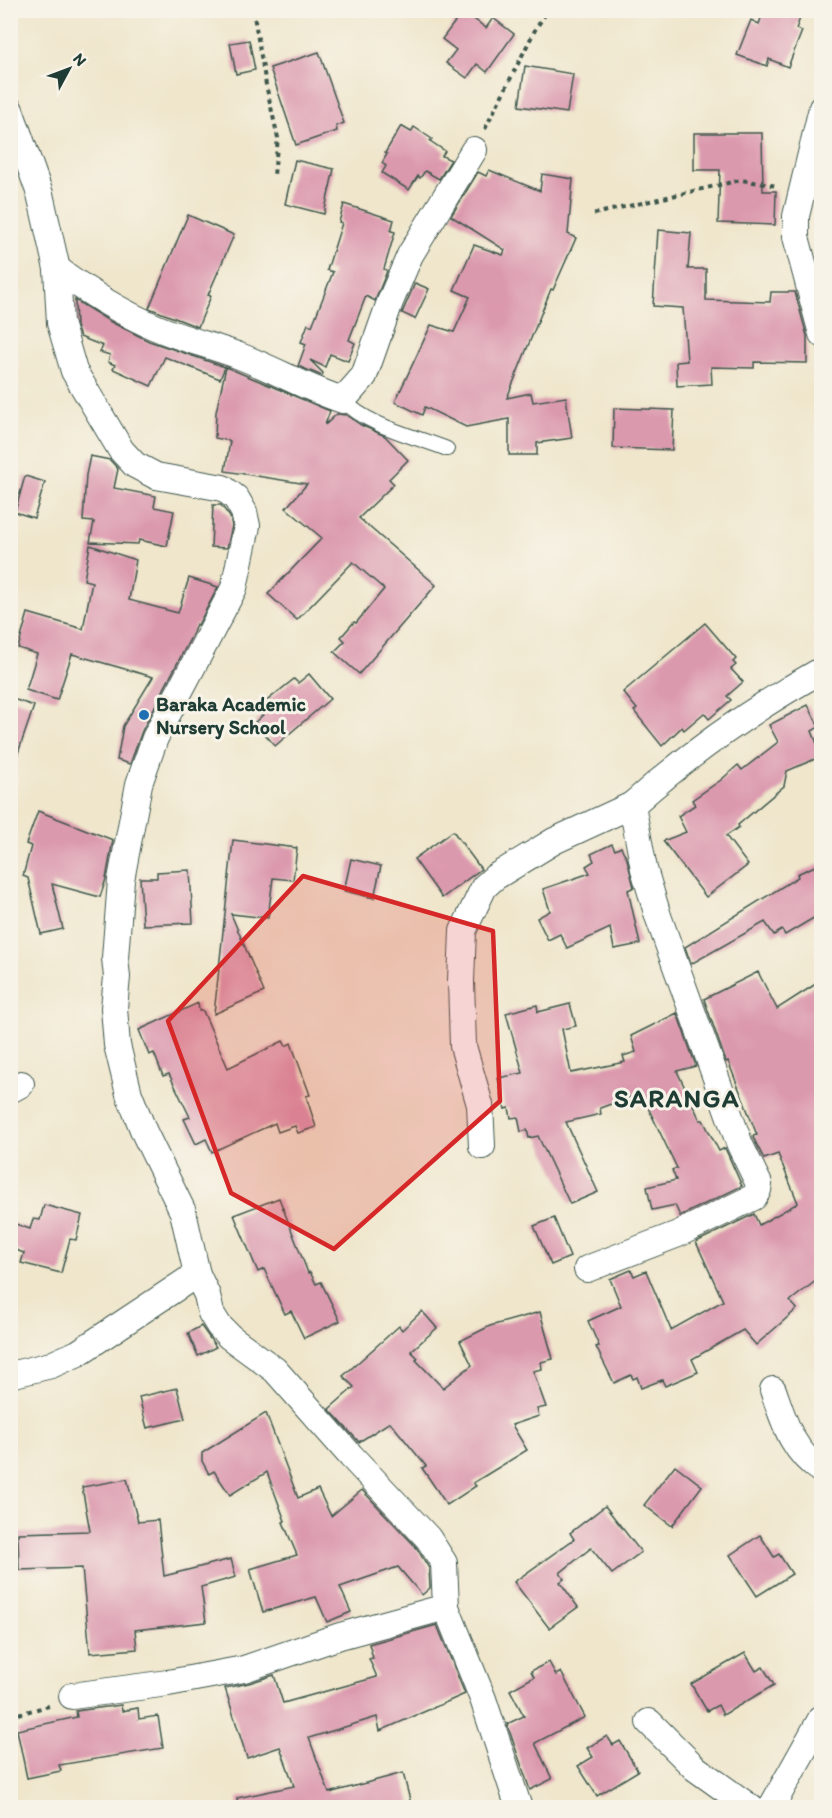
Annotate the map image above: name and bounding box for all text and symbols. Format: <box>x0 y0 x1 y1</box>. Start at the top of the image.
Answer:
north arrow <box>39 39 99 99</box>
text: N <box>69 49 91 70</box>
place label: Baraka Academic Nursery School <box>156 692 307 740</box>
marker: Baraka Academic Nursery School <box>137 708 151 722</box>
district label: SARANGA <box>614 1082 740 1114</box>

